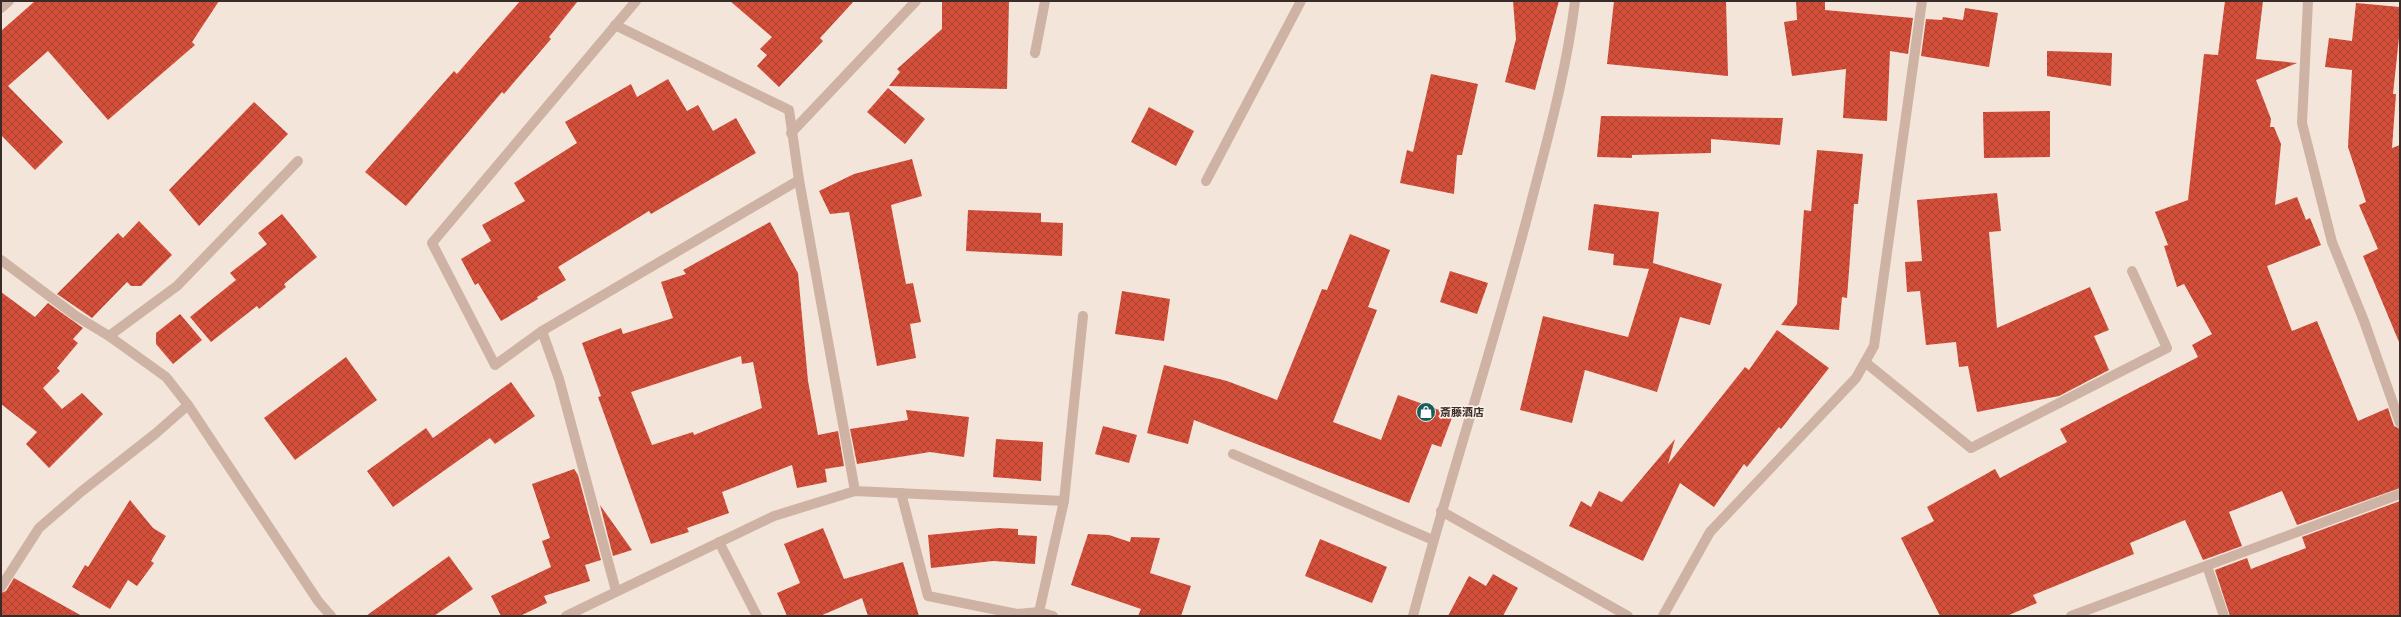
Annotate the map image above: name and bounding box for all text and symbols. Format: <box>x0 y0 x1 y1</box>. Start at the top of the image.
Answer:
shop icon: 斎藤酒店 <box>1415 401 1437 423</box>
place label: 斎藤酒店 <box>1440 405 1484 419</box>

